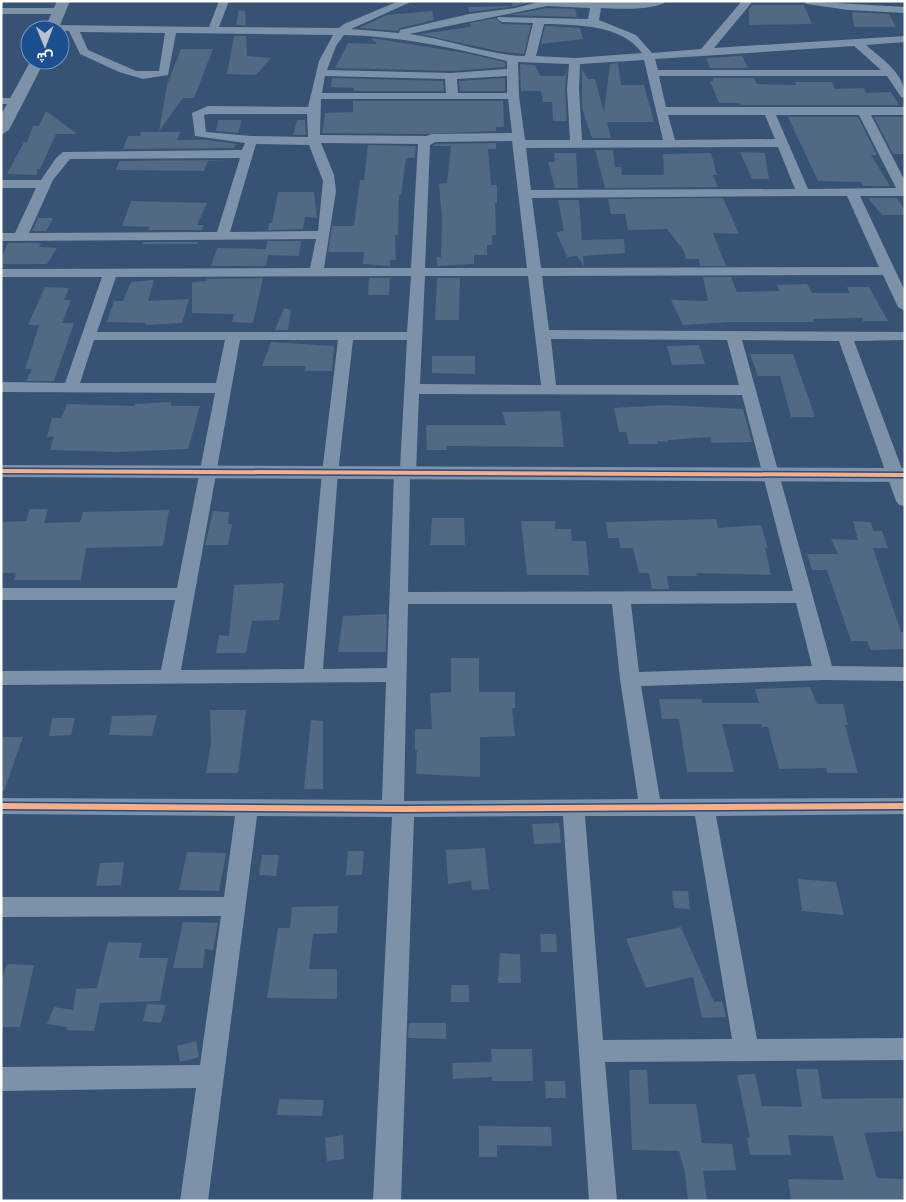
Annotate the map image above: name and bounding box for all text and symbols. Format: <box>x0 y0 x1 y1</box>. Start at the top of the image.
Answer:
north arrow <box>20 20 70 70</box>
text: ش <box>36 49 54 66</box>

